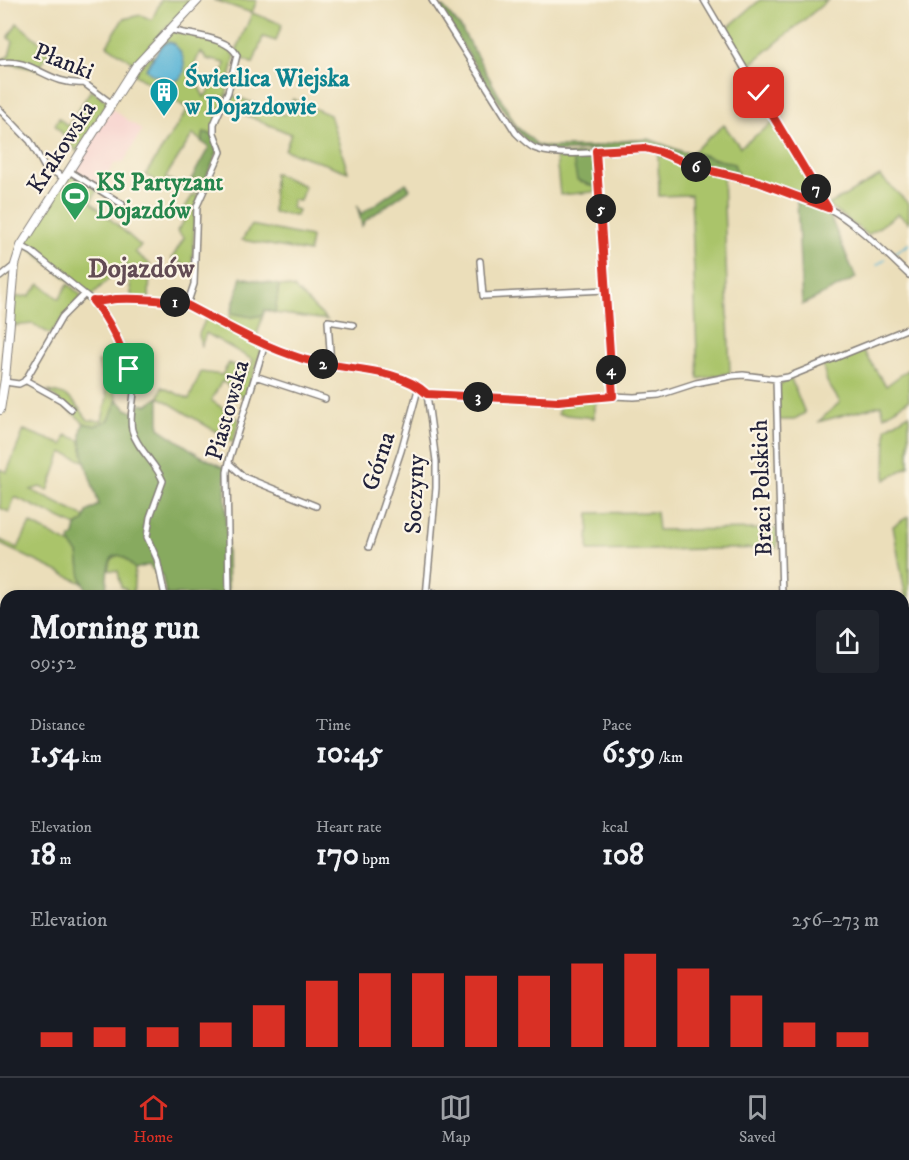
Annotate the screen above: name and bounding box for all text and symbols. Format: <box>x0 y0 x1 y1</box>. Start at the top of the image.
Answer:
street label: Płanki <box>29 37 98 87</box>
place label: Świetlica Wiejska w Dojazdowie <box>184 63 350 122</box>
pin <box>733 67 784 118</box>
building icon: Świetlica Wiejska w Dojazdowie <box>148 76 180 118</box>
icon: check <box>742 76 775 109</box>
street label: Krakowska <box>21 95 103 200</box>
pin: 6 <box>681 152 711 182</box>
text: 6 <box>692 157 700 177</box>
place label: KS Partyzant Dojazdów <box>96 168 224 226</box>
pin: 7 <box>801 174 831 204</box>
text: 7 <box>812 179 820 199</box>
sports icon: KS Partyzant Dojazdów <box>59 180 91 222</box>
pin: 5 <box>586 194 616 224</box>
text: 5 <box>597 199 605 219</box>
district label: Dojazdów <box>88 252 195 286</box>
pin: 1 <box>160 287 190 317</box>
text: 1 <box>172 292 178 312</box>
pin <box>103 343 154 394</box>
pin: 2 <box>308 349 338 379</box>
icon: arrive <box>112 352 145 385</box>
text: 2 <box>319 354 327 374</box>
pin: 4 <box>596 355 626 385</box>
street label: Piastowska <box>199 356 257 464</box>
text: 4 <box>606 360 616 380</box>
pin: 3 <box>463 382 493 412</box>
text: 3 <box>475 387 481 407</box>
street label: Braci Polskich <box>745 419 779 557</box>
street label: Górna <box>355 427 403 494</box>
street label: Soczyny <box>399 453 431 535</box>
text: Morning run <box>30 608 199 649</box>
button: share <box>816 610 879 673</box>
text: 09:52 <box>30 651 76 676</box>
text: Distance <box>30 715 85 735</box>
text: Time <box>316 715 351 735</box>
text: Pace <box>602 715 632 735</box>
text: 1.54 <box>30 735 78 772</box>
text: 10:45 <box>316 735 383 772</box>
text: 6:59 <box>602 735 655 772</box>
text: km <box>78 747 102 767</box>
text: /km <box>655 747 683 767</box>
text: Elevation <box>30 817 92 837</box>
text: Heart rate <box>316 817 382 837</box>
text: kcal <box>602 817 628 837</box>
text: 18 <box>30 837 56 874</box>
text: 170 <box>316 837 359 874</box>
text: 108 <box>602 837 644 874</box>
text: m <box>56 849 71 869</box>
text: bpm <box>359 849 390 869</box>
text: Elevation <box>30 908 107 933</box>
text: 256–273 m <box>792 908 879 933</box>
tab: Home <box>133 1091 173 1147</box>
tab: Map <box>439 1091 472 1147</box>
tab: Saved <box>739 1091 776 1147</box>

